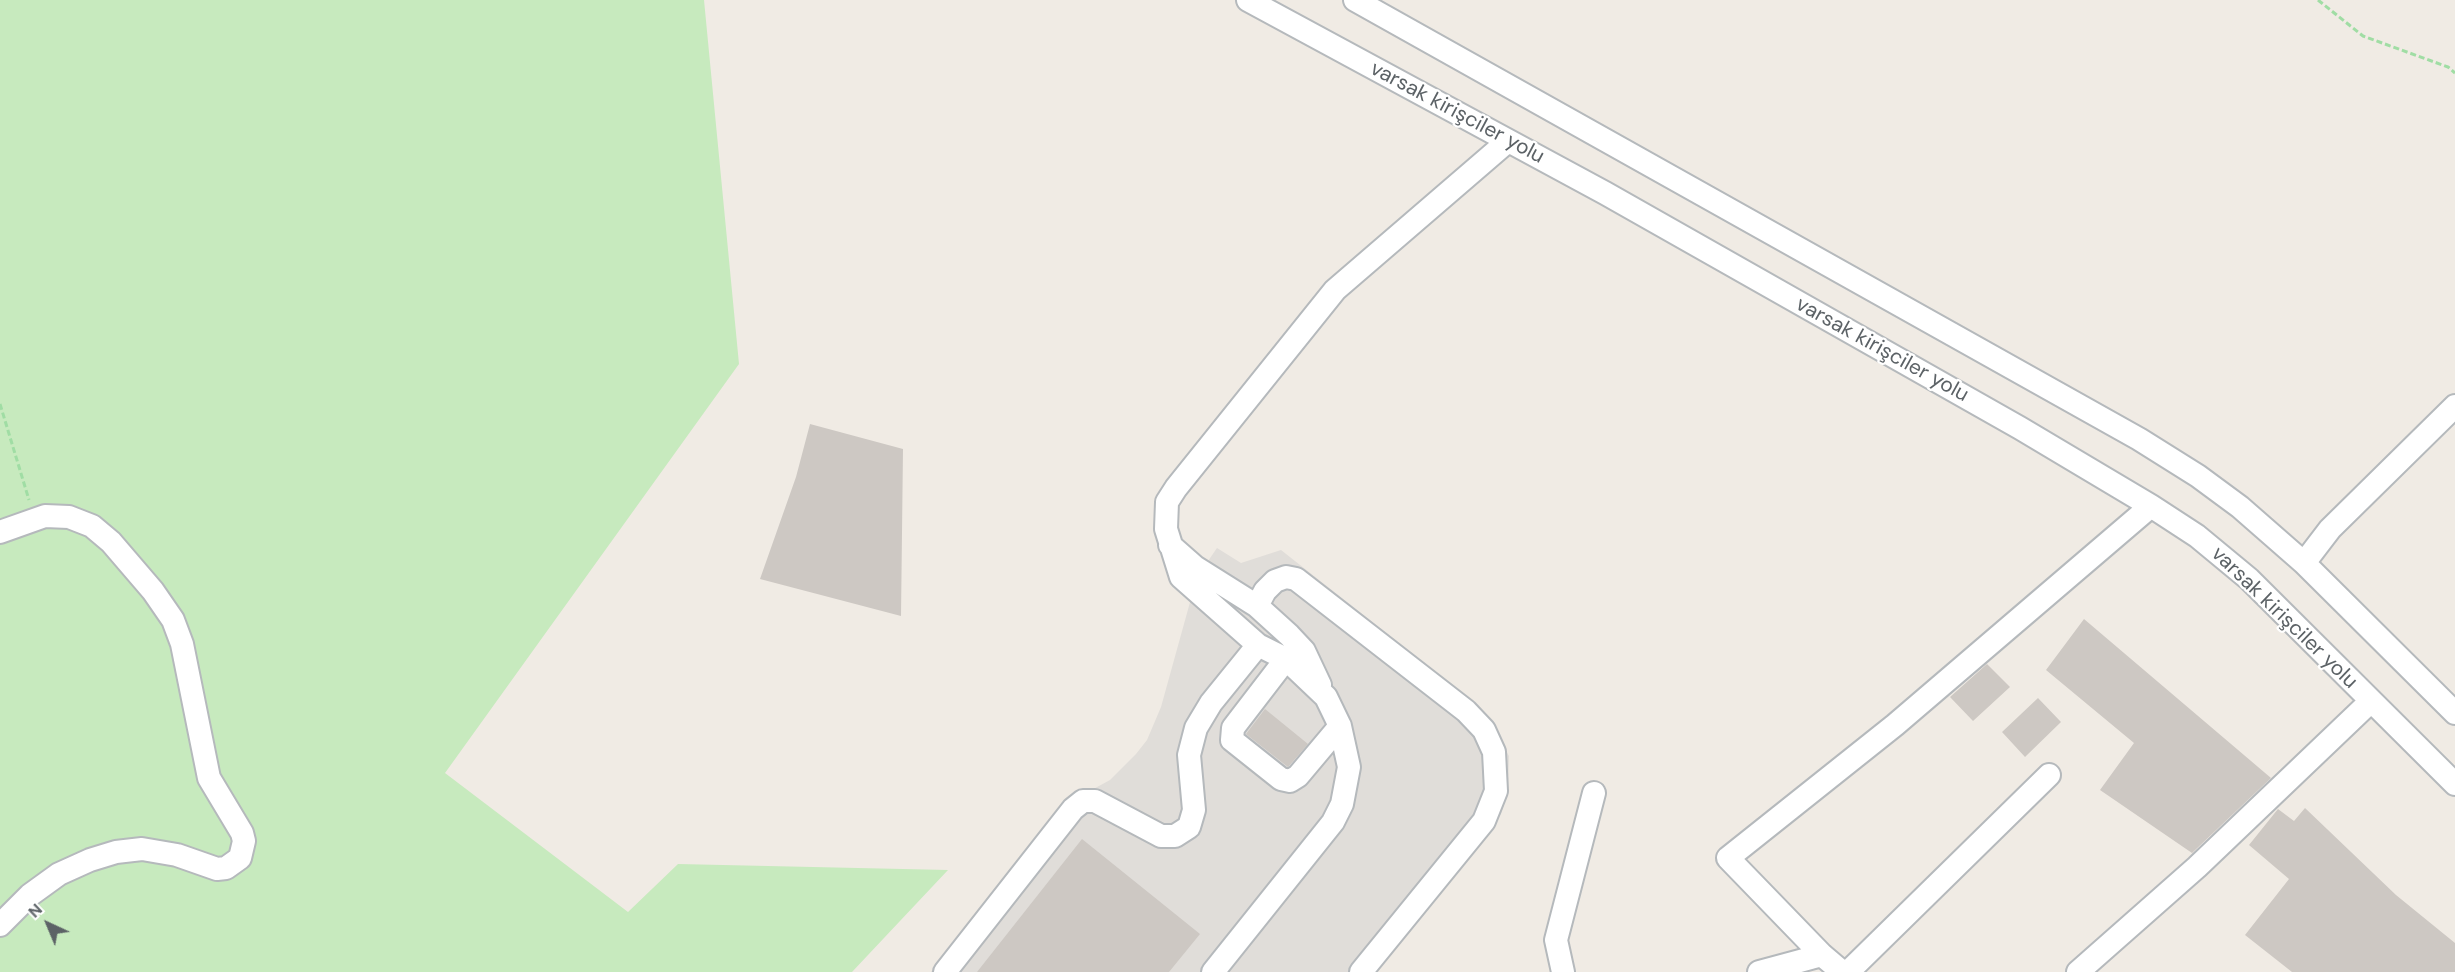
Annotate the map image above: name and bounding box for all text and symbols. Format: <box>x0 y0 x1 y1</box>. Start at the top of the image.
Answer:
street label: varsak kirişciler yolu <box>1366 56 1548 170</box>
street label: varsak kirişciler yolu <box>1791 292 1973 408</box>
street label: varsak kirişciler yolu <box>2206 542 2362 694</box>
north arrow <box>18 894 78 954</box>
text: N <box>24 899 47 922</box>

